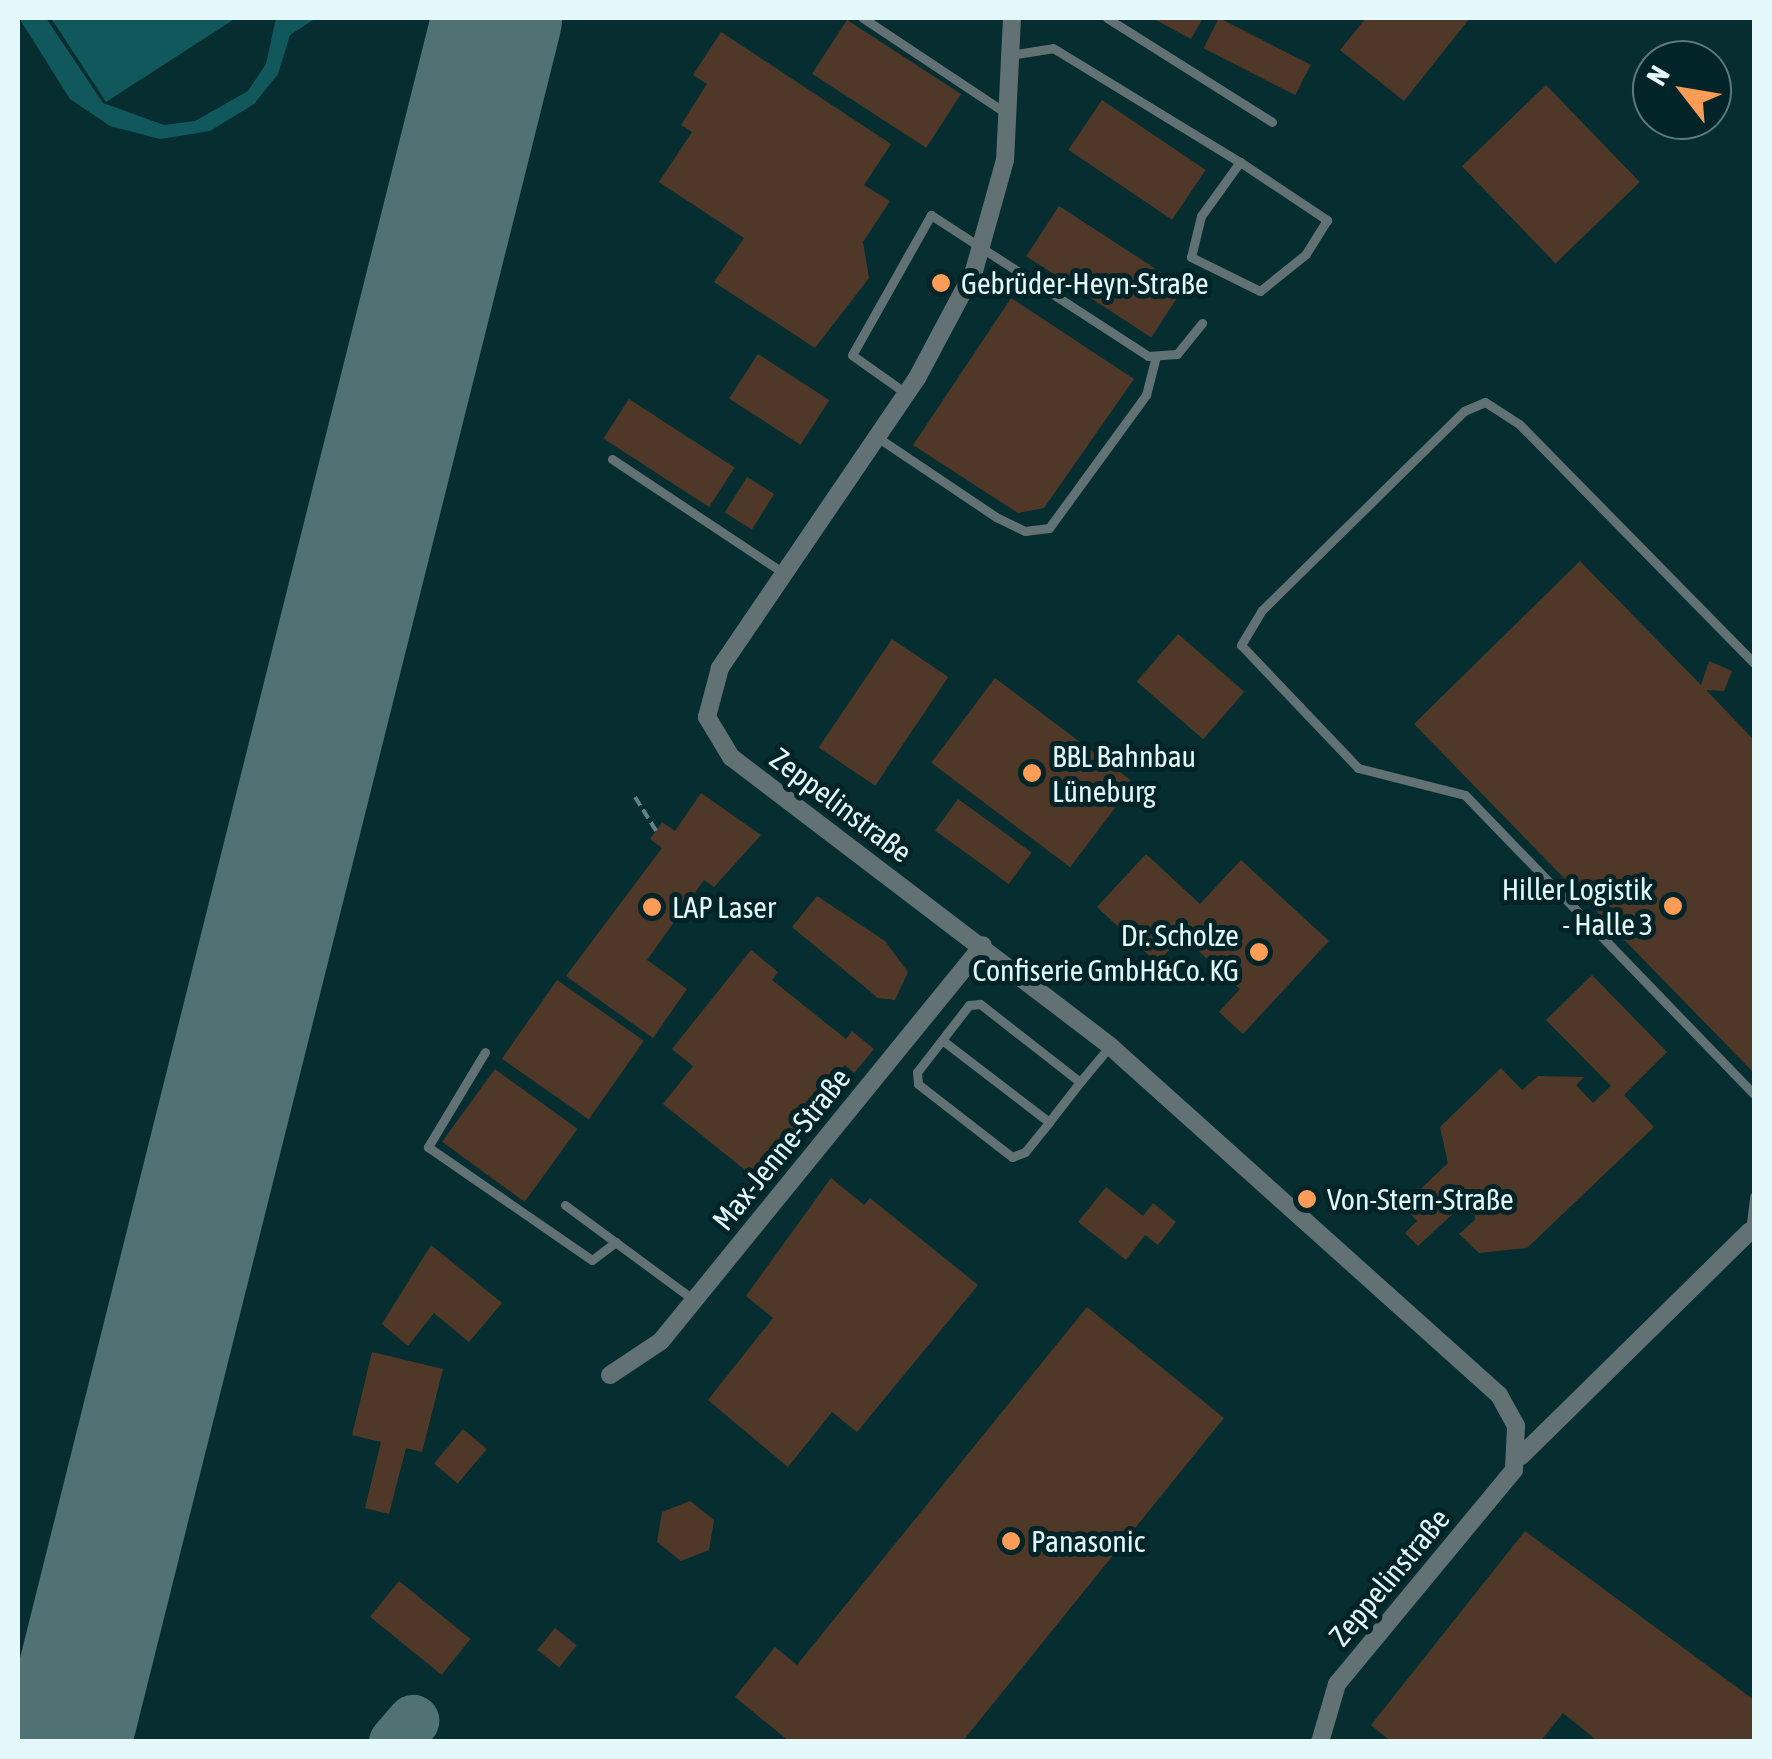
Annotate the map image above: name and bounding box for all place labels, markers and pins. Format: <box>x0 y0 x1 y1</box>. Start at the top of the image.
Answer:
place label: Gebrüder-Heyn-Straße <box>961 265 1209 301</box>
marker: Gebrüder-Heyn-Straße <box>930 272 952 294</box>
place label: BBL Bahnbau Lüneburg <box>1052 738 1196 808</box>
marker: BBL Bahnbau Lüneburg <box>1021 762 1043 784</box>
place label: Hiller Logistik - Halle 3 <box>1502 871 1653 942</box>
place label: LAP Laser <box>672 889 776 925</box>
marker: Hiller Logistik - Halle 3 <box>1662 895 1684 917</box>
marker: LAP Laser <box>641 896 663 918</box>
place label: Dr. Scholze Confiserie GmbH&Co. KG <box>972 917 1239 988</box>
marker: Dr. Scholze Confiserie GmbH&Co. KG <box>1248 941 1270 963</box>
place label: Von-Stern-Straße <box>1327 1181 1514 1217</box>
marker: Von-Stern-Straße <box>1296 1188 1318 1210</box>
place label: Panasonic <box>1031 1523 1145 1559</box>
marker: Panasonic <box>1000 1530 1022 1552</box>

